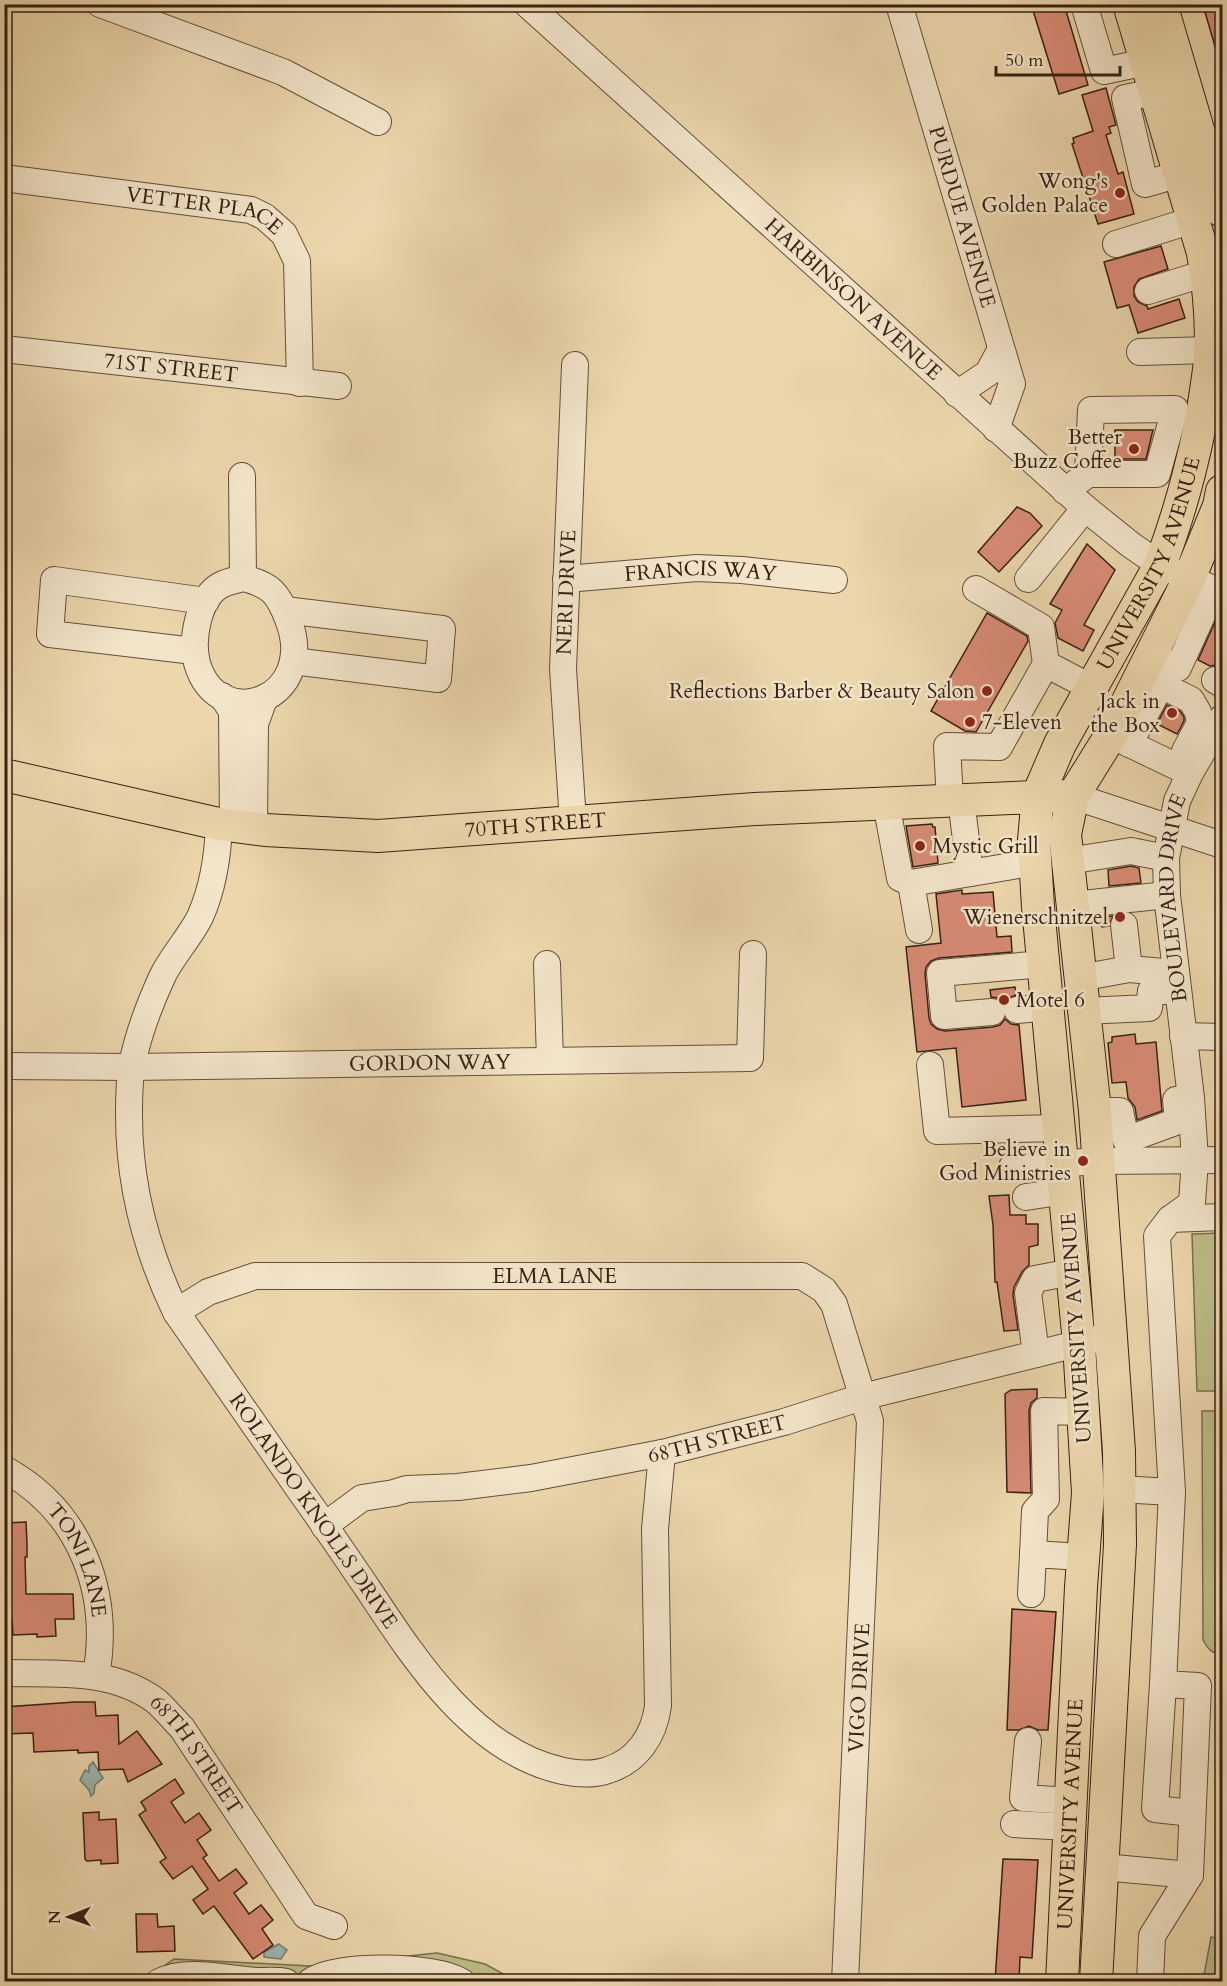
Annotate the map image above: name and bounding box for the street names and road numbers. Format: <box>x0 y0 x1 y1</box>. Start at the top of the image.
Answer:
street label: PURDUE AVENUE <box>921 123 1003 311</box>
street label: VETTER PLACE <box>124 180 289 242</box>
street label: HARBINSON AVENUE <box>758 211 948 387</box>
street label: 71ST STREET <box>102 346 240 390</box>
street label: UNIVERSITY AVENUE <box>1090 454 1208 676</box>
street label: NERI DRIVE <box>550 529 583 656</box>
street label: FRANCIS WAY <box>623 554 778 589</box>
street label: BOULEVARD DRIVE <box>1152 789 1195 1004</box>
street label: 70TH STREET <box>464 806 607 845</box>
street label: GORDON WAY <box>349 1047 511 1079</box>
street label: UNIVERSITY AVENUE <box>1054 1212 1099 1444</box>
street label: ELMA LANE <box>492 1262 617 1291</box>
street label: ROLANDO KNOLLS DRIVE <box>222 1388 404 1635</box>
street label: 68TH STREET <box>645 1408 790 1470</box>
street label: TONI LANE <box>40 1497 113 1619</box>
street label: VIGO DRIVE <box>842 1622 877 1754</box>
street label: 68TH STREET <box>143 1688 249 1821</box>
street label: UNIVERSITY AVENUE <box>1051 1698 1091 1930</box>

